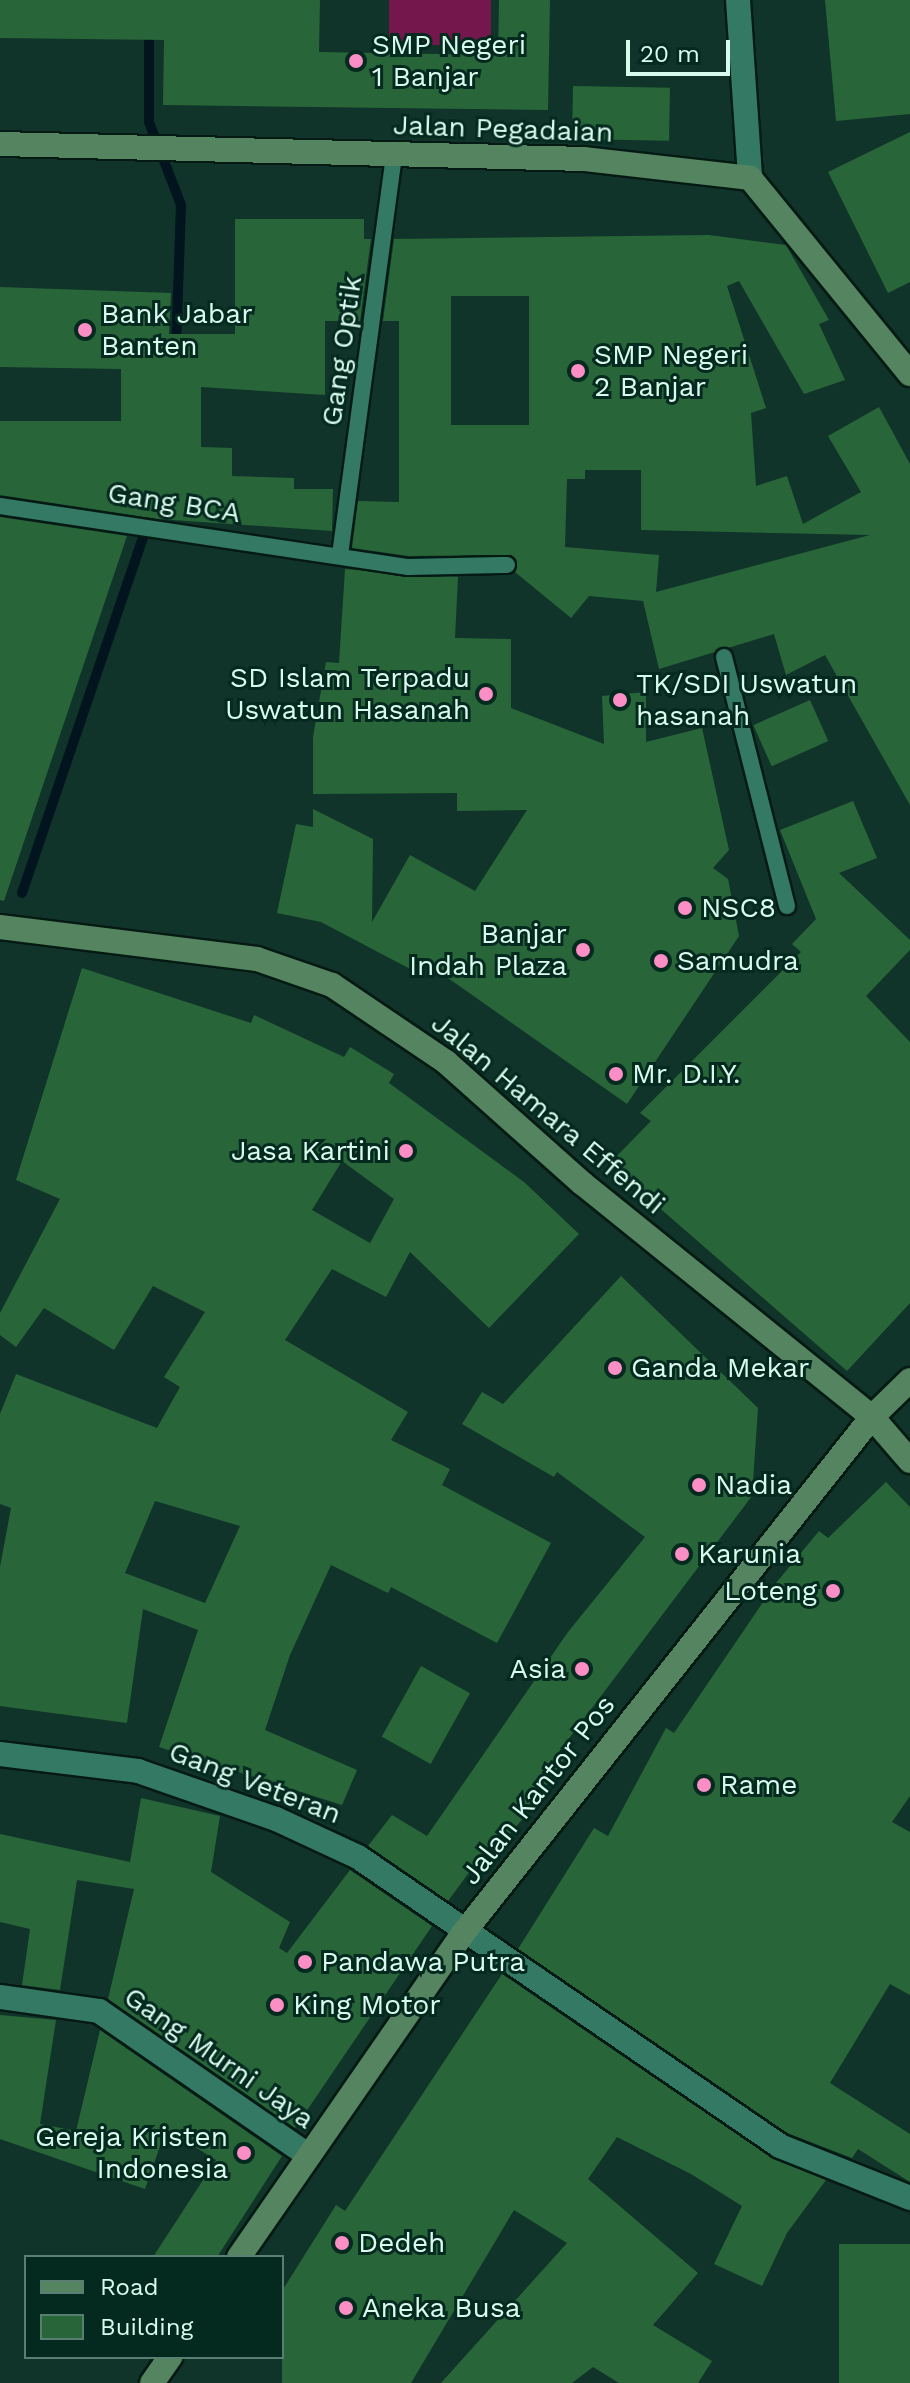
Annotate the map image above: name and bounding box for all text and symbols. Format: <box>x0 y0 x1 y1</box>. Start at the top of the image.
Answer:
scale bar <box>630 24 734 74</box>
place label: SMP Negeri 1 Banjar <box>372 28 527 94</box>
text: 20 m <box>640 40 700 68</box>
marker: SMP Negeri 1 Banjar <box>347 52 365 70</box>
street label: Jalan Pegadaian <box>392 108 614 150</box>
street label: Gang Optik <box>315 274 369 428</box>
place label: Bank Jabar Banten <box>101 297 254 363</box>
marker: Bank Jabar Banten <box>76 321 94 339</box>
place label: SMP Negeri 2 Banjar <box>594 338 749 404</box>
marker: SMP Negeri 2 Banjar <box>569 362 587 380</box>
street label: Gang BCA <box>105 476 243 530</box>
place label: SD Islam Terpadu Uswatun Hasanah <box>225 661 470 727</box>
place label: TK/SDI Uswatun hasanah <box>636 667 857 733</box>
marker: SD Islam Terpadu Uswatun Hasanah <box>477 685 495 703</box>
marker: TK/SDI Uswatun hasanah <box>611 691 629 709</box>
place label: NSC8 <box>701 891 776 925</box>
marker: NSC8 <box>676 899 694 917</box>
place label: Banjar Indah Plaza <box>409 917 567 983</box>
marker: Banjar Indah Plaza <box>574 941 592 959</box>
place label: Samudra <box>677 944 799 978</box>
marker: Samudra <box>652 952 670 970</box>
street label: Jalan Hamara Effendi <box>424 1006 672 1222</box>
place label: Mr. D.I.Y. <box>632 1057 740 1091</box>
marker: Mr. D.I.Y. <box>607 1065 625 1083</box>
place label: Jasa Kartini <box>230 1134 390 1168</box>
marker: Jasa Kartini <box>397 1142 415 1160</box>
place label: Ganda Mekar <box>631 1351 810 1385</box>
marker: Ganda Mekar <box>606 1359 624 1377</box>
place label: Nadia <box>715 1468 792 1502</box>
marker: Nadia <box>690 1476 708 1494</box>
place label: Karunia <box>698 1537 801 1571</box>
marker: Karunia <box>673 1545 691 1563</box>
place label: Loteng <box>724 1574 817 1608</box>
marker: Loteng <box>824 1582 842 1600</box>
place label: Asia <box>510 1652 566 1686</box>
marker: Asia <box>573 1660 591 1678</box>
street label: Jalan Kantor Pos <box>454 1689 622 1891</box>
street label: Gang Veteran <box>164 1735 346 1831</box>
place label: Rame <box>720 1768 797 1802</box>
marker: Rame <box>695 1776 713 1794</box>
place label: Pandawa Putra <box>321 1945 526 1979</box>
marker: Pandawa Putra <box>296 1953 314 1971</box>
street label: Gang Murni Jaya <box>117 1980 321 2136</box>
place label: King Motor <box>293 1988 441 2022</box>
marker: King Motor <box>268 1996 286 2014</box>
place label: Gereja Kristen Indonesia <box>34 2120 228 2186</box>
marker: Gereja Kristen Indonesia <box>235 2144 253 2162</box>
place label: Dedeh <box>358 2226 445 2260</box>
marker: Dedeh <box>333 2234 351 2252</box>
legend <box>24 2255 284 2359</box>
text: Road <box>100 2273 159 2301</box>
place label: Aneka Busa <box>362 2291 521 2325</box>
marker: Aneka Busa <box>337 2299 355 2317</box>
text: Building <box>100 2313 193 2341</box>

